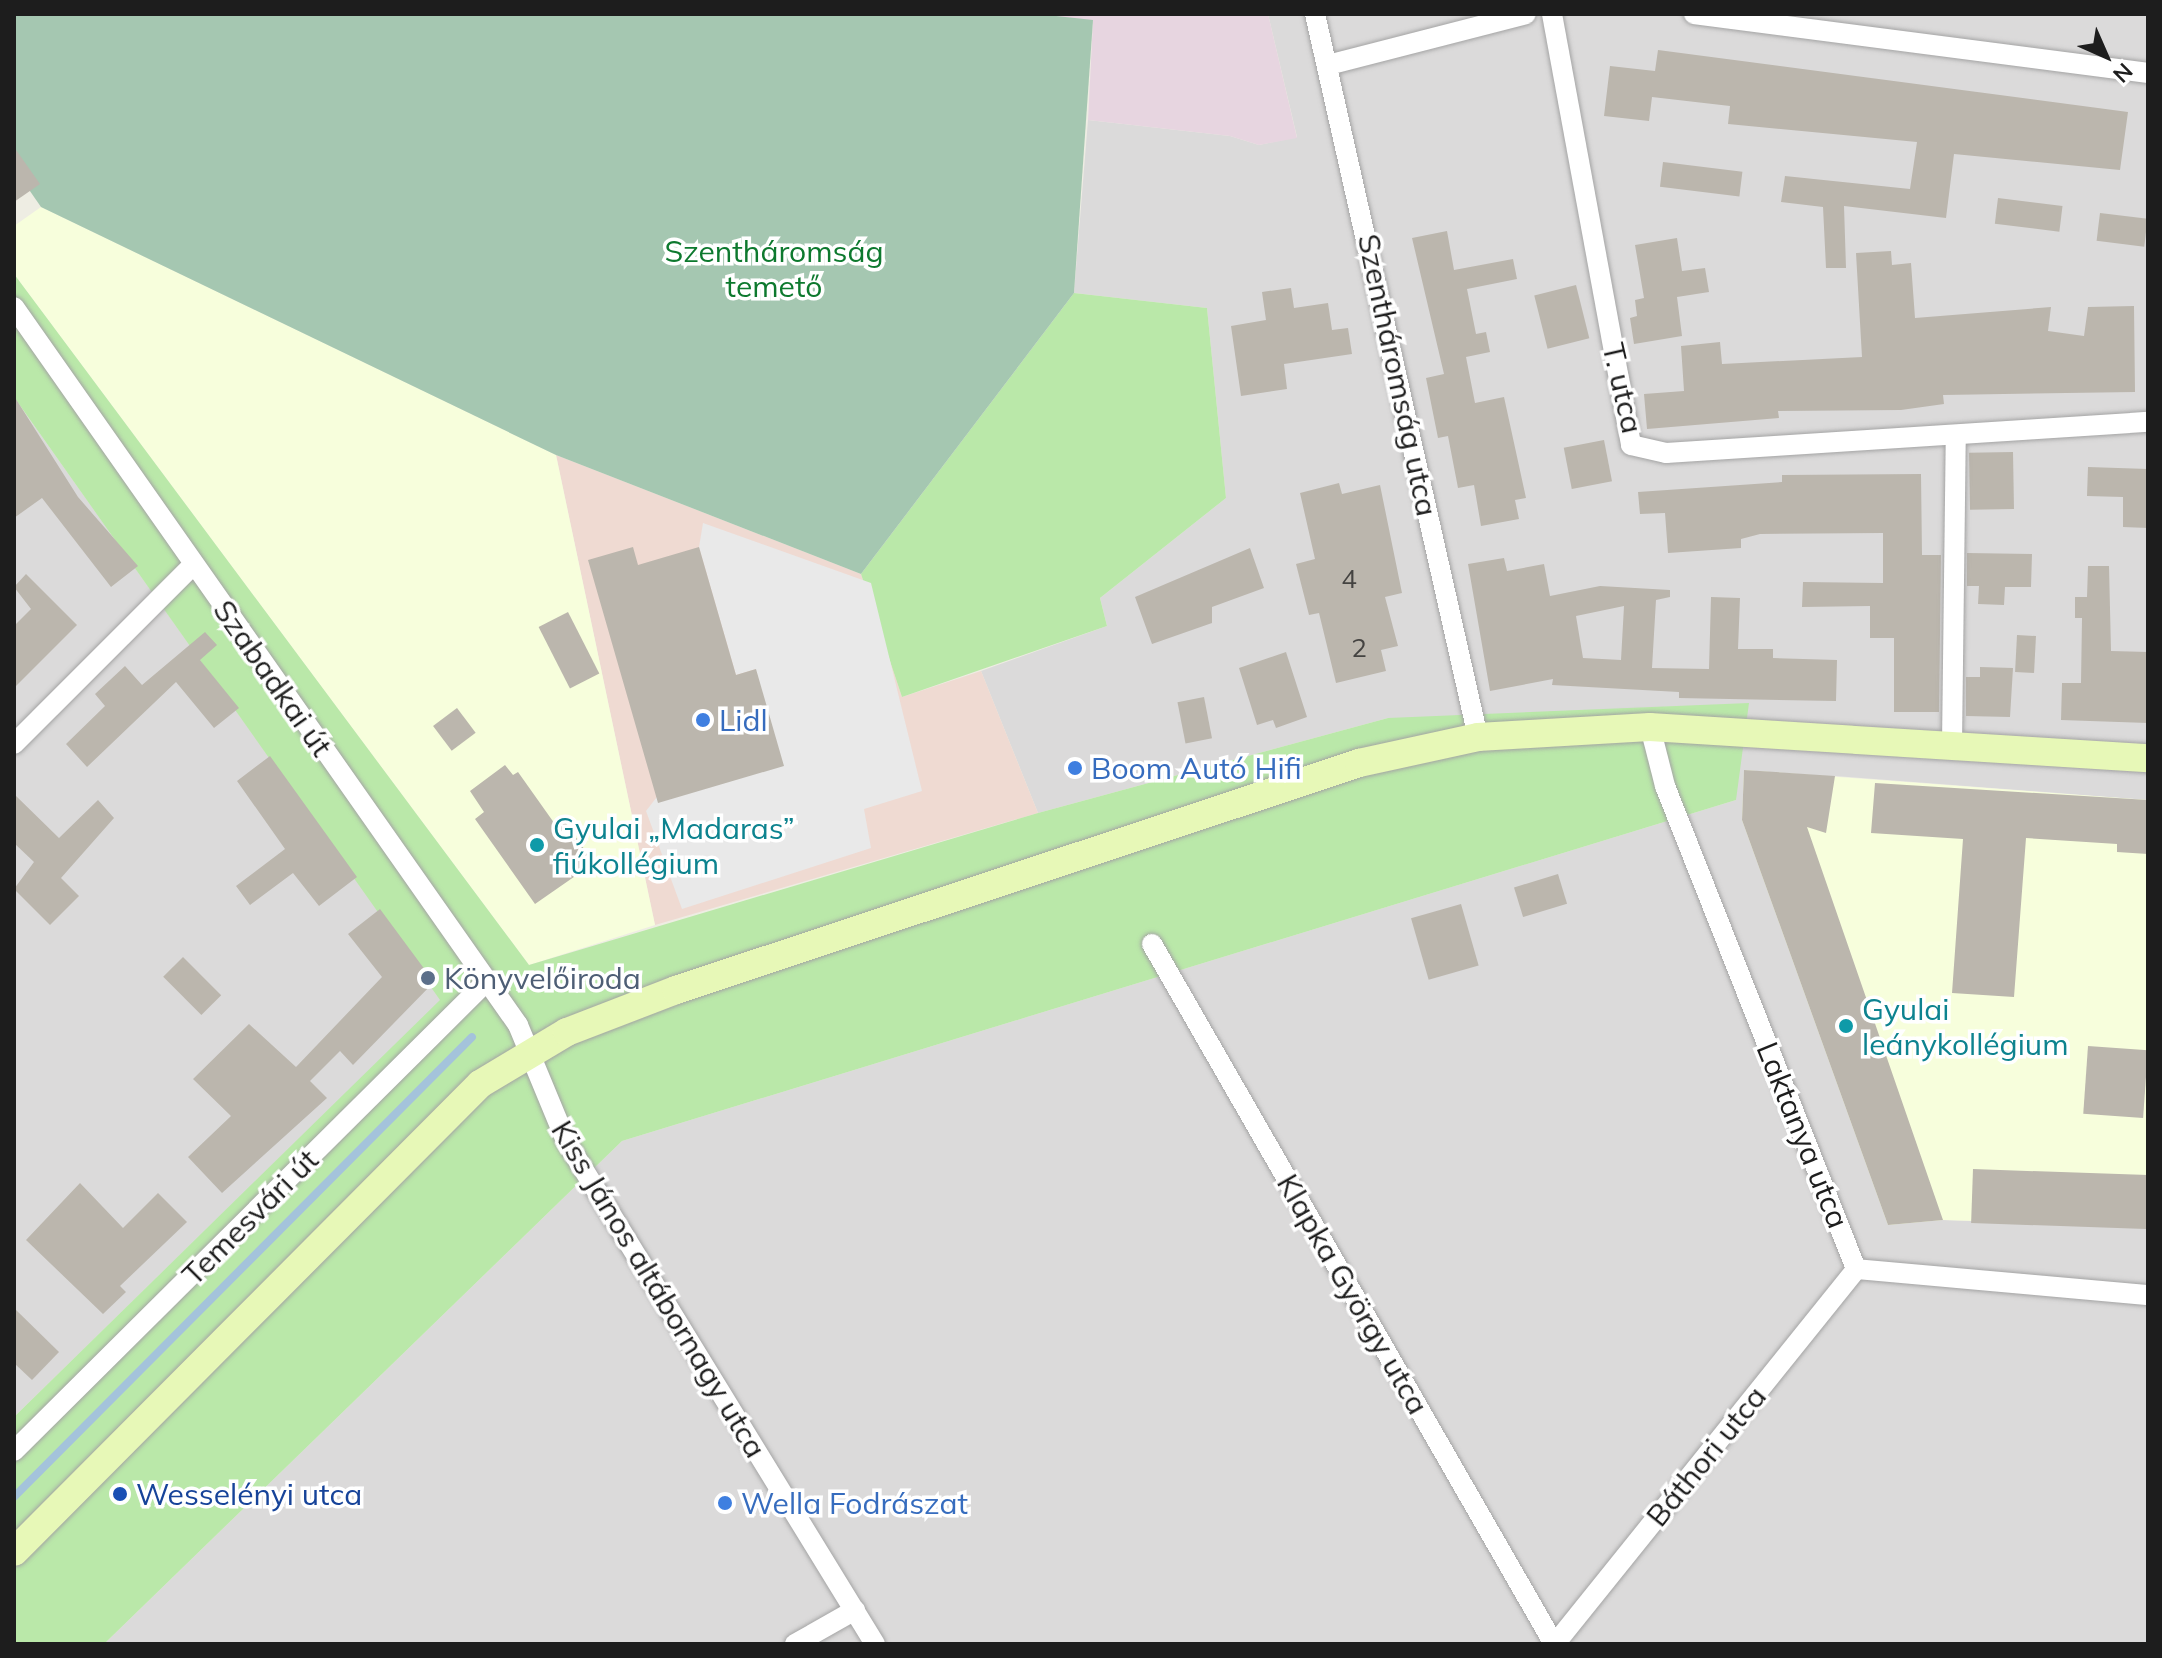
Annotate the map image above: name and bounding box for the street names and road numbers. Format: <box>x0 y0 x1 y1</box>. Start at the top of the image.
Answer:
street label: Szentháromság utca <box>1351 231 1445 519</box>
street label: T. utca <box>1595 339 1651 437</box>
street label: Szabadkai út <box>206 593 340 763</box>
street label: Laktanya utca <box>1749 1037 1857 1233</box>
street label: Kiss János altábornagy utca <box>544 1114 774 1464</box>
street label: Temesvári út <box>175 1142 325 1292</box>
street label: Klapka György utca <box>1270 1168 1436 1420</box>
street label: Báthori utca <box>1639 1379 1773 1533</box>

